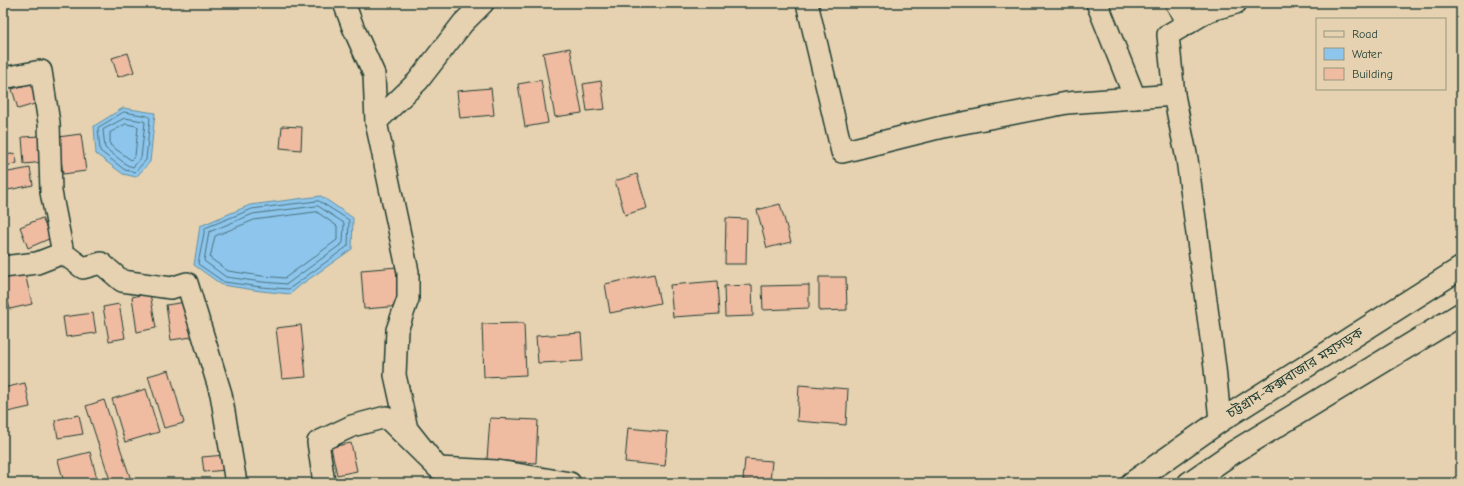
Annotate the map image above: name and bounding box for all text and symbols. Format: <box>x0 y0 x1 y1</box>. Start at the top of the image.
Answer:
legend <box>1316 18 1446 90</box>
text: Road <box>1352 27 1378 41</box>
text: Water <box>1352 47 1382 61</box>
text: Building <box>1352 67 1393 81</box>
street label: চট্টগ্রাম-কক্সবাজার মহাসড়ক <box>1223 324 1367 422</box>

